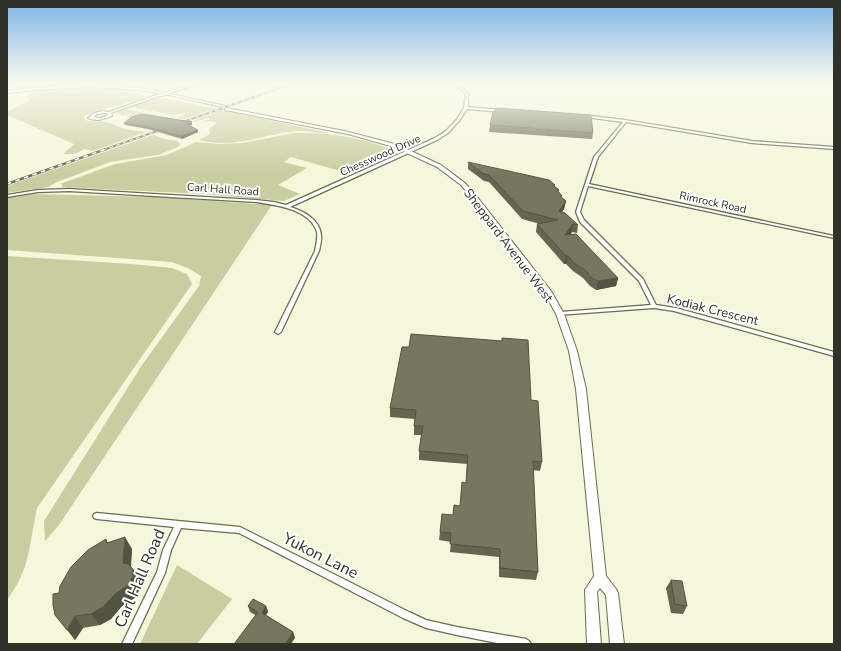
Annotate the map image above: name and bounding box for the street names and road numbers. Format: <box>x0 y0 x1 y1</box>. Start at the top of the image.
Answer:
street label: Chesswood Drive <box>338 131 423 180</box>
street label: Carl Hall Road <box>186 179 260 199</box>
street label: Sheppard Avenue West <box>459 185 557 307</box>
street label: Rimrock Road <box>678 188 748 217</box>
street label: Kodiak Crescent <box>665 290 761 330</box>
street label: Carl Hall Road <box>109 526 171 631</box>
street label: Yukon Lane <box>278 527 362 584</box>

